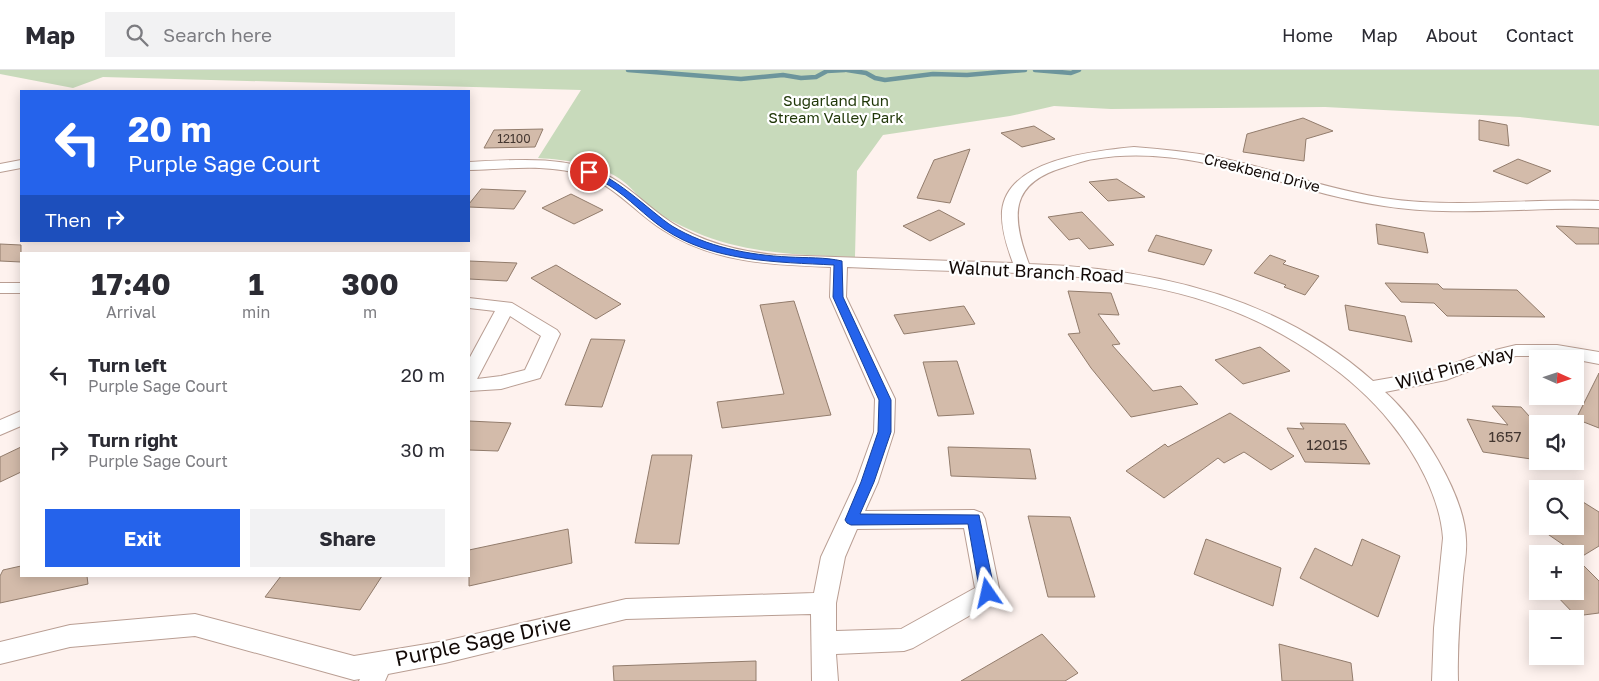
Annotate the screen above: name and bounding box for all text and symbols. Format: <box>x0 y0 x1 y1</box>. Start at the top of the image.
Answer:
search box <box>105 12 455 57</box>
text: Map <box>25 20 75 49</box>
icon: search <box>123 21 151 49</box>
text: Search here <box>163 23 272 46</box>
text: Home <box>1282 24 1333 46</box>
text: Map <box>1361 24 1398 46</box>
text: About <box>1426 24 1478 46</box>
text: Contact <box>1506 24 1574 46</box>
park label: Sugarland Run Stream Valley Park <box>768 91 904 126</box>
text: 20 m <box>128 108 211 150</box>
icon: left <box>45 110 110 175</box>
house number: 12100 <box>497 131 531 146</box>
street label: Creekbend Drive <box>1202 149 1322 195</box>
text: Purple Sage Court <box>128 150 321 177</box>
pin <box>568 151 610 193</box>
icon: arrive <box>575 158 603 186</box>
icon: right <box>101 205 129 233</box>
text: Then <box>45 208 91 231</box>
street label: Walnut Branch Road <box>948 255 1124 287</box>
text: 17:40 <box>91 266 171 302</box>
text: 1 <box>248 266 264 302</box>
text: 300 <box>341 266 399 302</box>
text: Arrival <box>106 302 156 322</box>
text: min <box>242 302 270 322</box>
text: m <box>363 302 377 322</box>
street label: Wild Pine Way <box>1393 341 1517 393</box>
north arrow <box>1529 350 1584 405</box>
map controls <box>1529 350 1584 665</box>
text: Turn left <box>88 353 167 376</box>
icon: left <box>45 361 73 389</box>
text: 20 m <box>401 363 445 386</box>
text: Purple Sage Court <box>88 376 228 396</box>
button: sound <box>1529 415 1584 470</box>
house number: 1657 <box>1488 427 1522 445</box>
text: Turn right <box>88 428 178 451</box>
house number: 12015 <box>1306 435 1348 453</box>
icon: right <box>45 436 73 464</box>
text: 30 m <box>401 438 445 461</box>
text: Purple Sage Court <box>88 451 228 471</box>
button: search <box>1529 480 1584 535</box>
button: Exit <box>45 509 240 567</box>
button: Share <box>250 509 445 567</box>
button: + <box>1529 545 1584 600</box>
position arrow <box>961 566 1013 618</box>
street label: Purple Sage Drive <box>392 609 573 671</box>
button: − <box>1529 610 1584 665</box>

